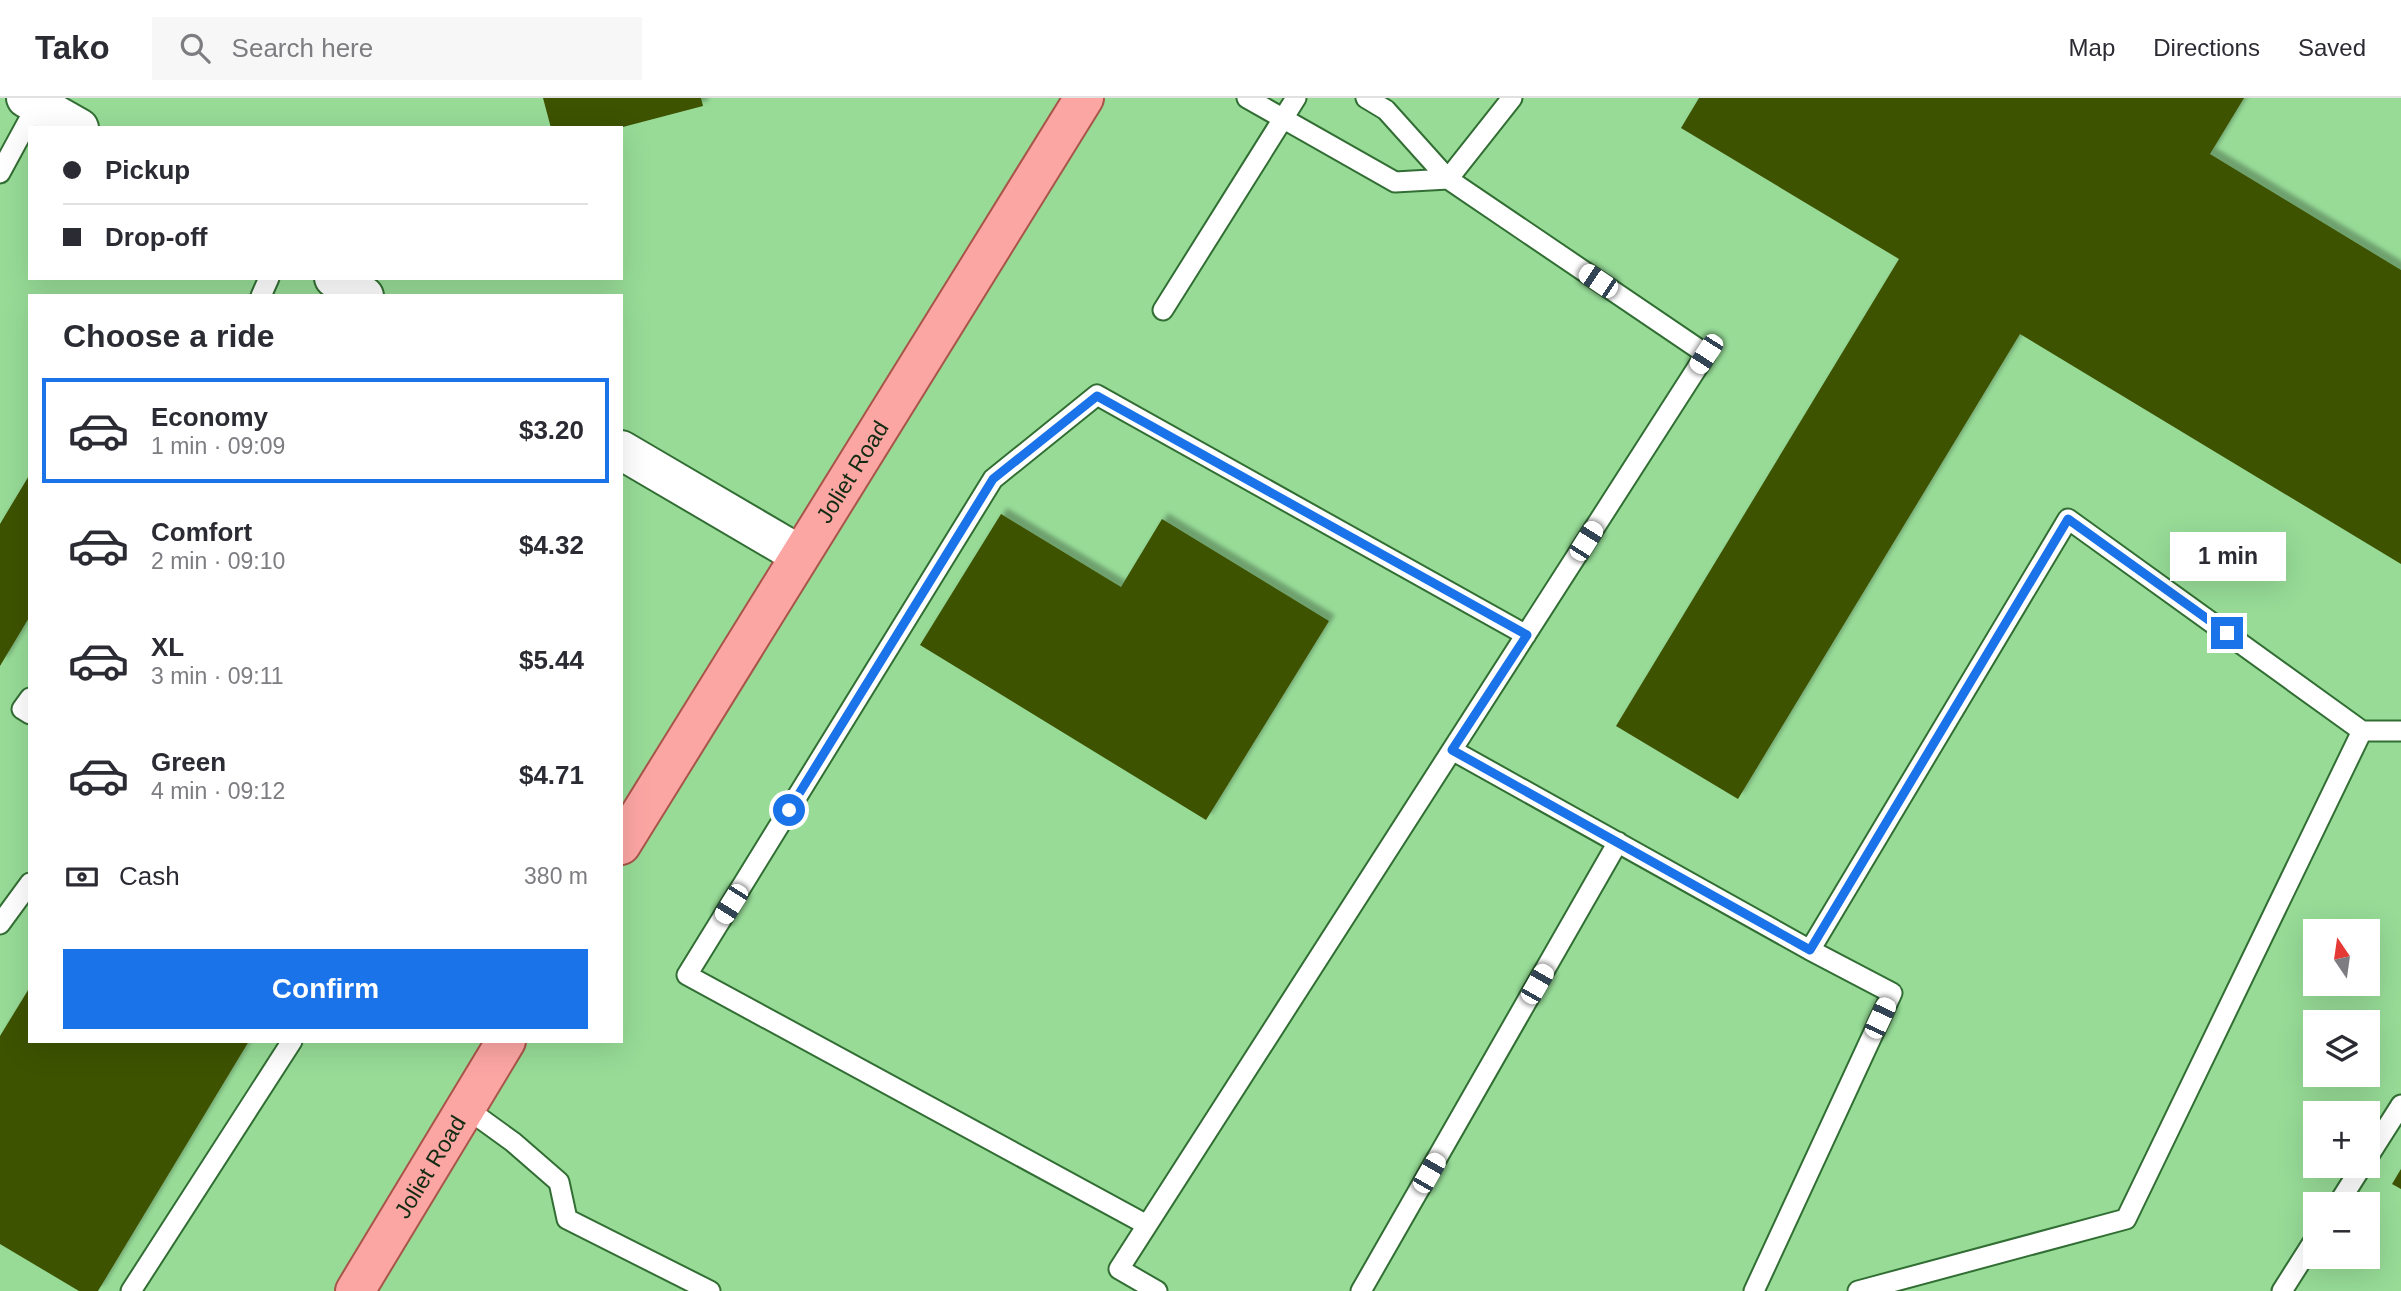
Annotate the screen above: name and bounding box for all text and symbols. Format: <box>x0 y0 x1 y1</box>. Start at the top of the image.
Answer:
search box <box>152 17 642 80</box>
text: Tako <box>35 29 110 66</box>
icon: search <box>176 29 214 67</box>
text: Search here <box>232 33 373 63</box>
text: Map <box>2069 34 2115 61</box>
text: Directions <box>2153 34 2260 61</box>
text: Saved <box>2298 34 2366 61</box>
text: Pickup <box>105 155 190 185</box>
text: Drop-off <box>105 222 208 252</box>
car <box>1575 261 1622 301</box>
text: Choose a ride <box>63 318 275 354</box>
car <box>1686 331 1727 377</box>
icon: car <box>67 399 130 462</box>
text: Economy <box>151 402 268 432</box>
text: $3.20 <box>519 415 584 445</box>
street label: Joliet Road <box>811 416 894 528</box>
text: 1 min · 09:09 <box>151 433 285 459</box>
icon: car <box>67 514 130 577</box>
text: Comfort <box>151 517 252 547</box>
car <box>1566 518 1607 564</box>
text: $4.32 <box>519 530 584 560</box>
callout: 1 min <box>2169 532 2285 580</box>
text: 1 min <box>2198 543 2258 569</box>
text: 2 min · 09:10 <box>151 548 285 574</box>
route end <box>2211 617 2243 649</box>
icon: car <box>67 629 130 692</box>
text: XL <box>151 632 184 662</box>
text: $5.44 <box>519 645 584 675</box>
text: 3 min · 09:11 <box>151 663 284 689</box>
icon: car <box>67 744 130 807</box>
text: Green <box>151 747 226 777</box>
text: $4.71 <box>519 760 584 790</box>
text: 4 min · 09:12 <box>151 778 285 804</box>
route start <box>773 794 805 826</box>
icon: cash <box>63 858 101 896</box>
text: Cash <box>119 861 180 891</box>
text: 380 m <box>524 863 588 889</box>
car <box>711 881 752 927</box>
north arrow <box>2303 919 2380 996</box>
map controls <box>2303 919 2380 1269</box>
button: Confirm <box>63 949 588 1029</box>
car <box>1518 961 1557 1007</box>
car <box>1862 995 1899 1041</box>
button: layers <box>2303 1010 2380 1087</box>
button: + <box>2303 1101 2380 1178</box>
street label: Joliet Road <box>389 1111 471 1223</box>
car <box>1410 1150 1449 1196</box>
button: − <box>2303 1192 2380 1269</box>

